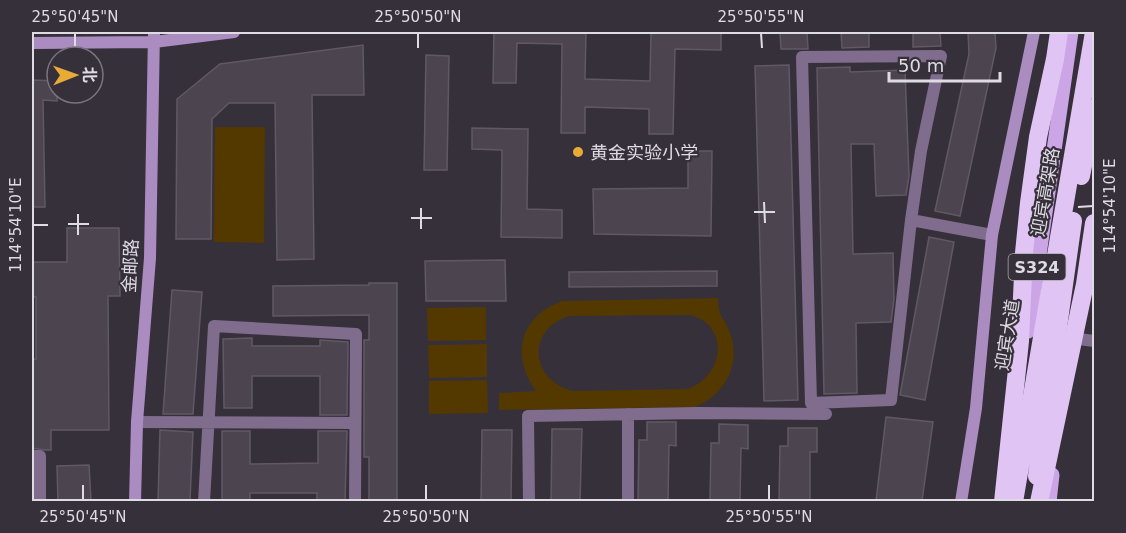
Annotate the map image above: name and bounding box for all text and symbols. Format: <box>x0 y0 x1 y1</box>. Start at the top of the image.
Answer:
text: 25°50'45"N <box>31 8 119 26</box>
text: 25°50'50"N <box>374 8 462 26</box>
text: 25°50'55"N <box>717 8 805 26</box>
north arrow <box>45 45 105 105</box>
scale bar <box>889 45 1000 83</box>
text: 50 m <box>898 55 944 76</box>
text: 北 <box>80 67 99 83</box>
place label: 黄金实验小学 <box>590 142 698 163</box>
marker: 黄金实验小学 <box>571 145 585 159</box>
street label: 迎宾高架路 <box>1027 146 1063 238</box>
text: 114°54'10"E <box>1101 159 1119 253</box>
text: 114°54'10"E <box>7 178 25 272</box>
street label: 金邮路 <box>118 238 142 294</box>
road number: S324 <box>1008 254 1066 280</box>
street label: 迎宾大道 <box>991 298 1023 372</box>
text: 25°50'45"N <box>39 508 127 526</box>
text: 25°50'50"N <box>382 508 470 526</box>
text: 25°50'55"N <box>725 508 813 526</box>

